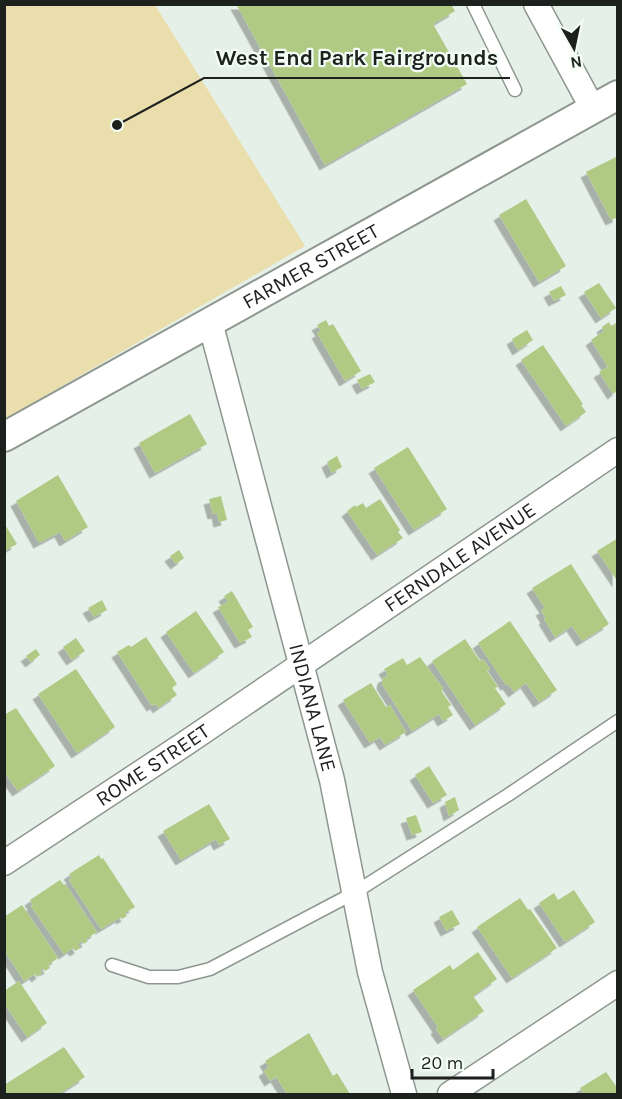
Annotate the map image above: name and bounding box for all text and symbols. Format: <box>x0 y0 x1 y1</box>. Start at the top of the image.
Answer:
north arrow <box>544 18 604 78</box>
callout: West End Park Fairgrounds <box>204 38 510 78</box>
text: West End Park Fairgrounds <box>216 45 498 71</box>
text: N <box>569 52 583 73</box>
street label: FARMER STREET <box>238 218 384 314</box>
street label: FERNDALE AVENUE <box>380 497 540 617</box>
street label: INDIANA LANE <box>284 641 341 774</box>
street label: ROME STREET <box>91 718 214 811</box>
scale bar <box>412 1042 493 1080</box>
text: 20 m <box>421 1052 463 1074</box>

